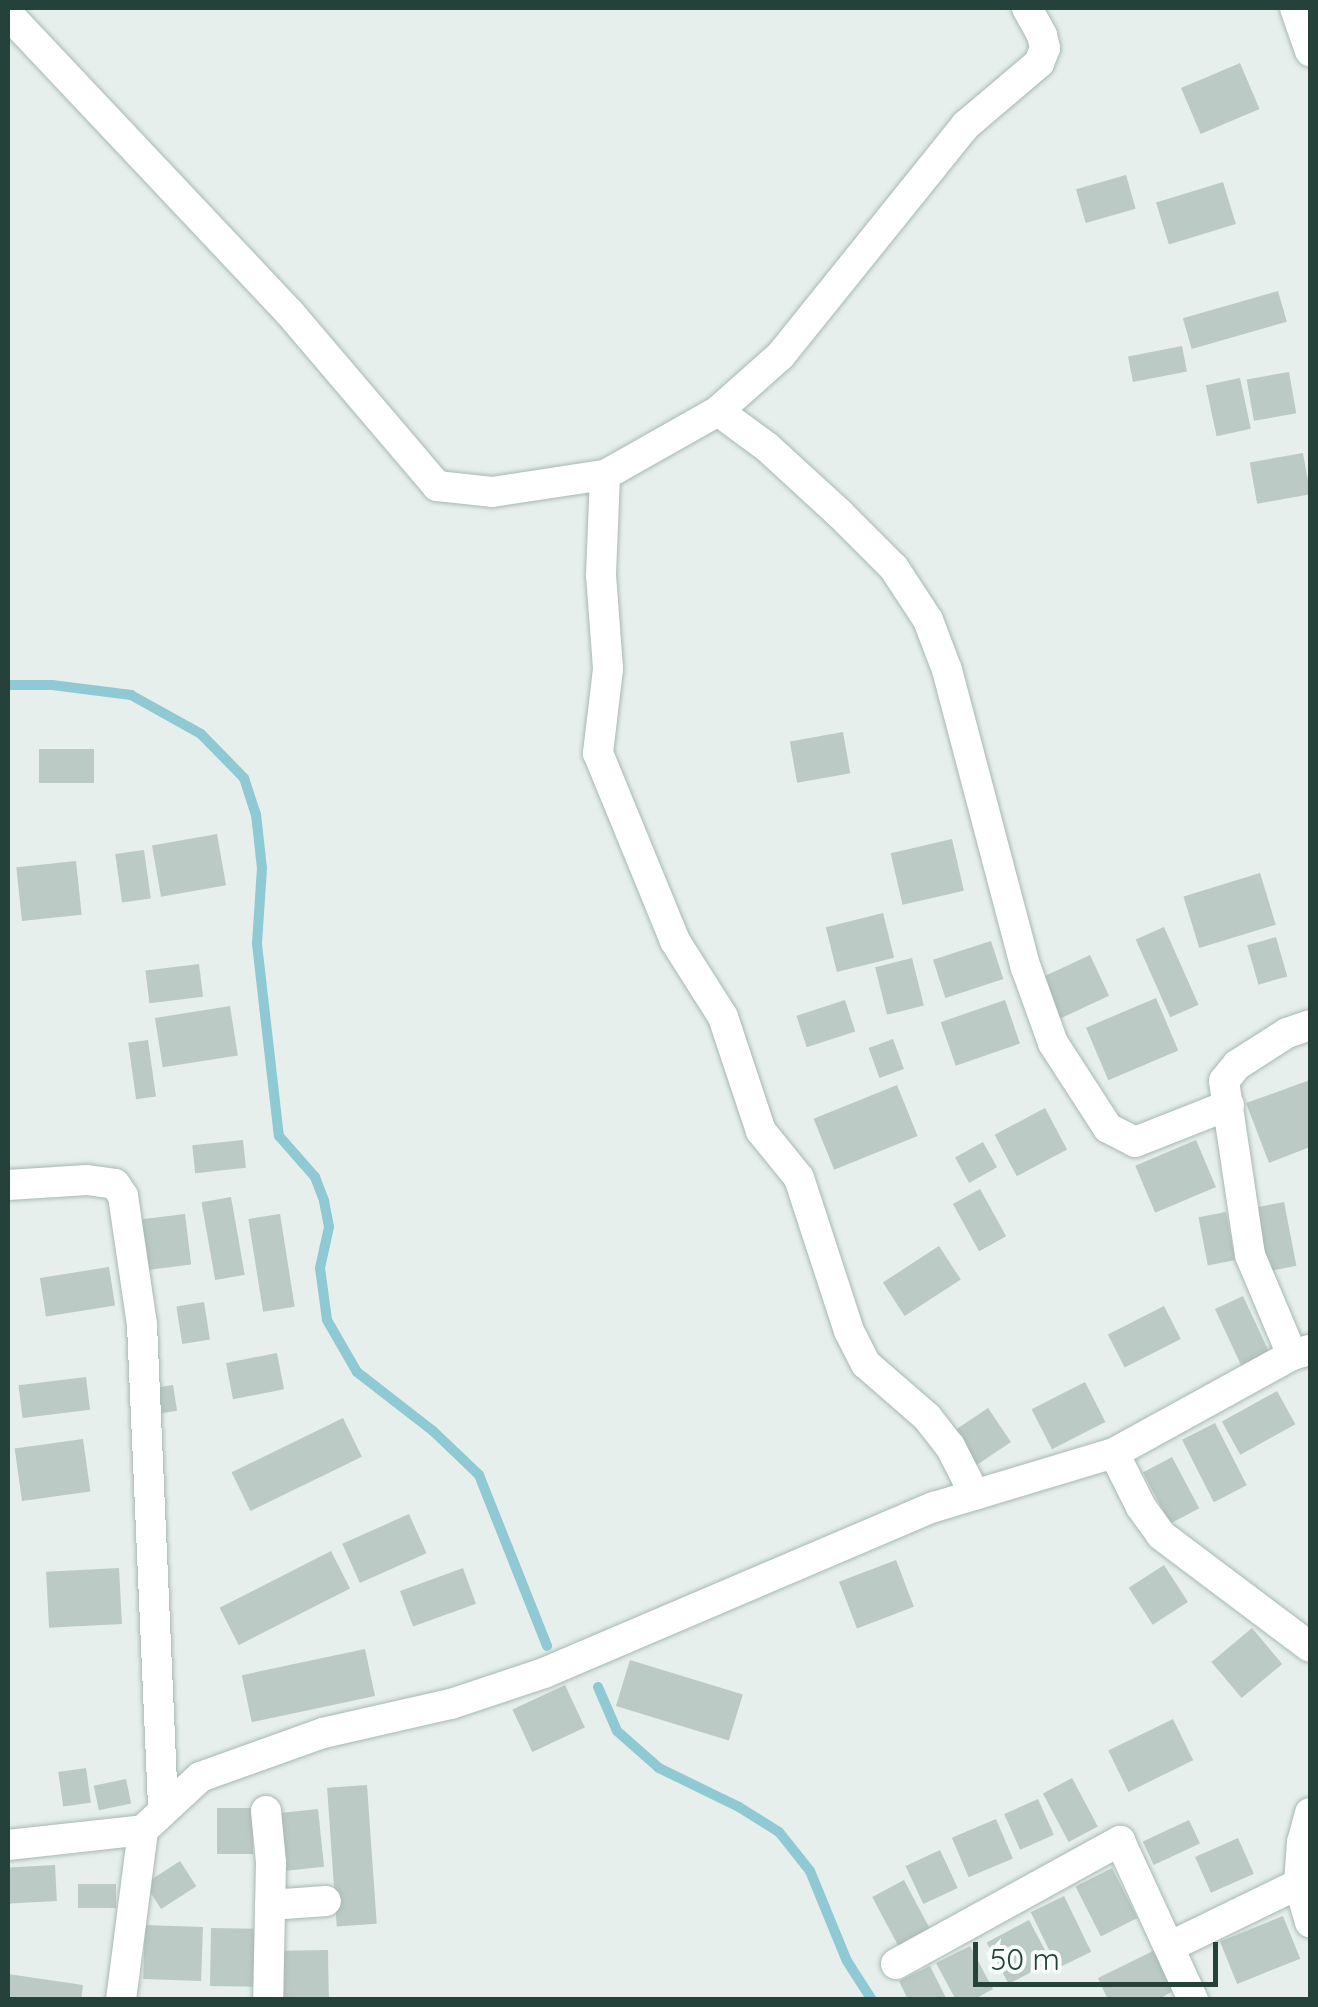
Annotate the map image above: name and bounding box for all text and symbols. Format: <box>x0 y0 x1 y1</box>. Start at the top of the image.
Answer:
scale bar <box>978 1922 1223 1984</box>
text: 50 m <box>990 1940 1060 1978</box>

